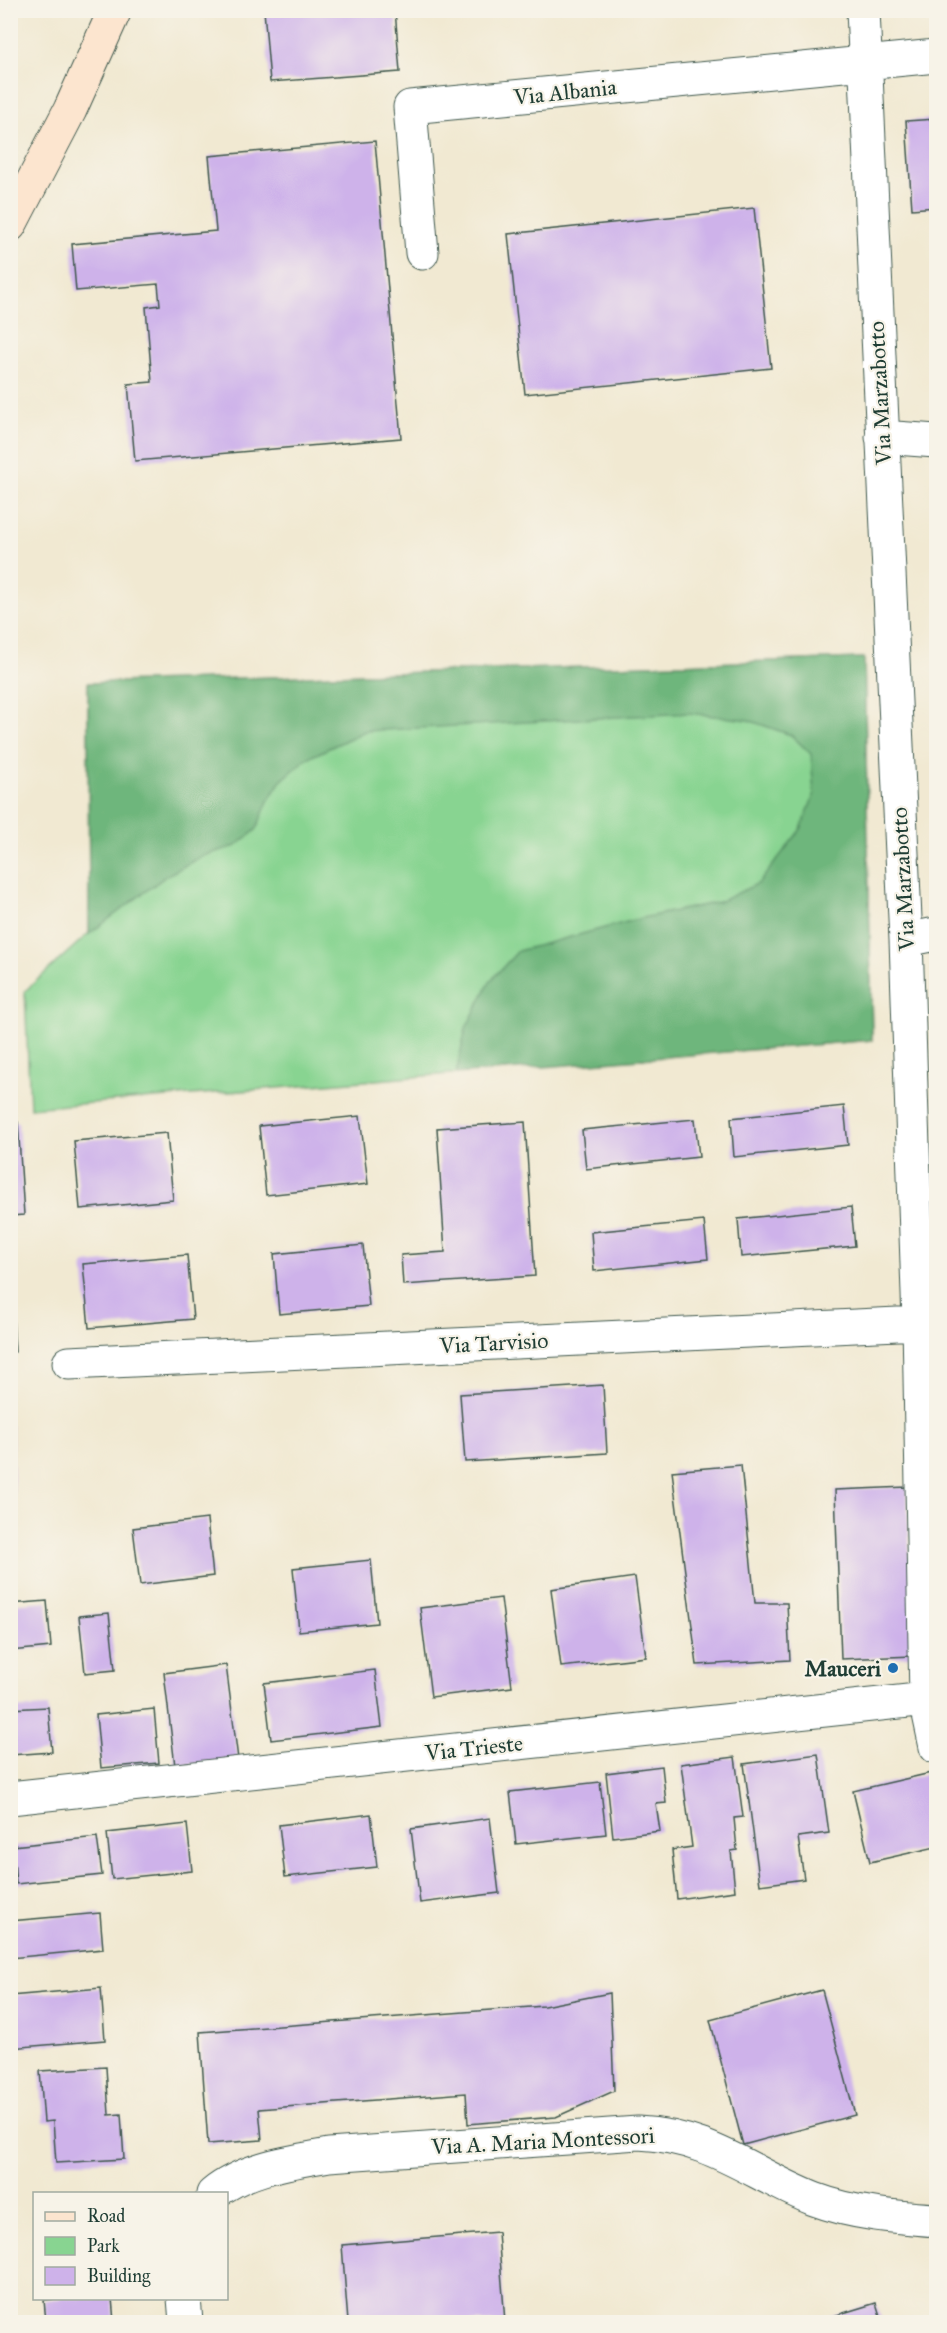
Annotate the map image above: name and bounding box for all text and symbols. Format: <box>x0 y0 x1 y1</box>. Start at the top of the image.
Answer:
street label: Via Albania <box>511 73 619 111</box>
street label: Via Marzabotto <box>863 320 897 467</box>
street label: Via Marzabotto <box>886 806 920 953</box>
street label: Via Tarvisio <box>438 1327 549 1359</box>
place label: Mauceri <box>805 1655 882 1682</box>
marker: Mauceri <box>886 1661 900 1675</box>
street label: Via Trieste <box>423 1729 524 1767</box>
street label: Via A. Maria Montessori <box>430 2122 655 2160</box>
legend <box>33 2192 228 2300</box>
text: Road <box>87 2205 125 2227</box>
text: Park <box>87 2235 120 2257</box>
text: Building <box>87 2265 151 2288</box>

